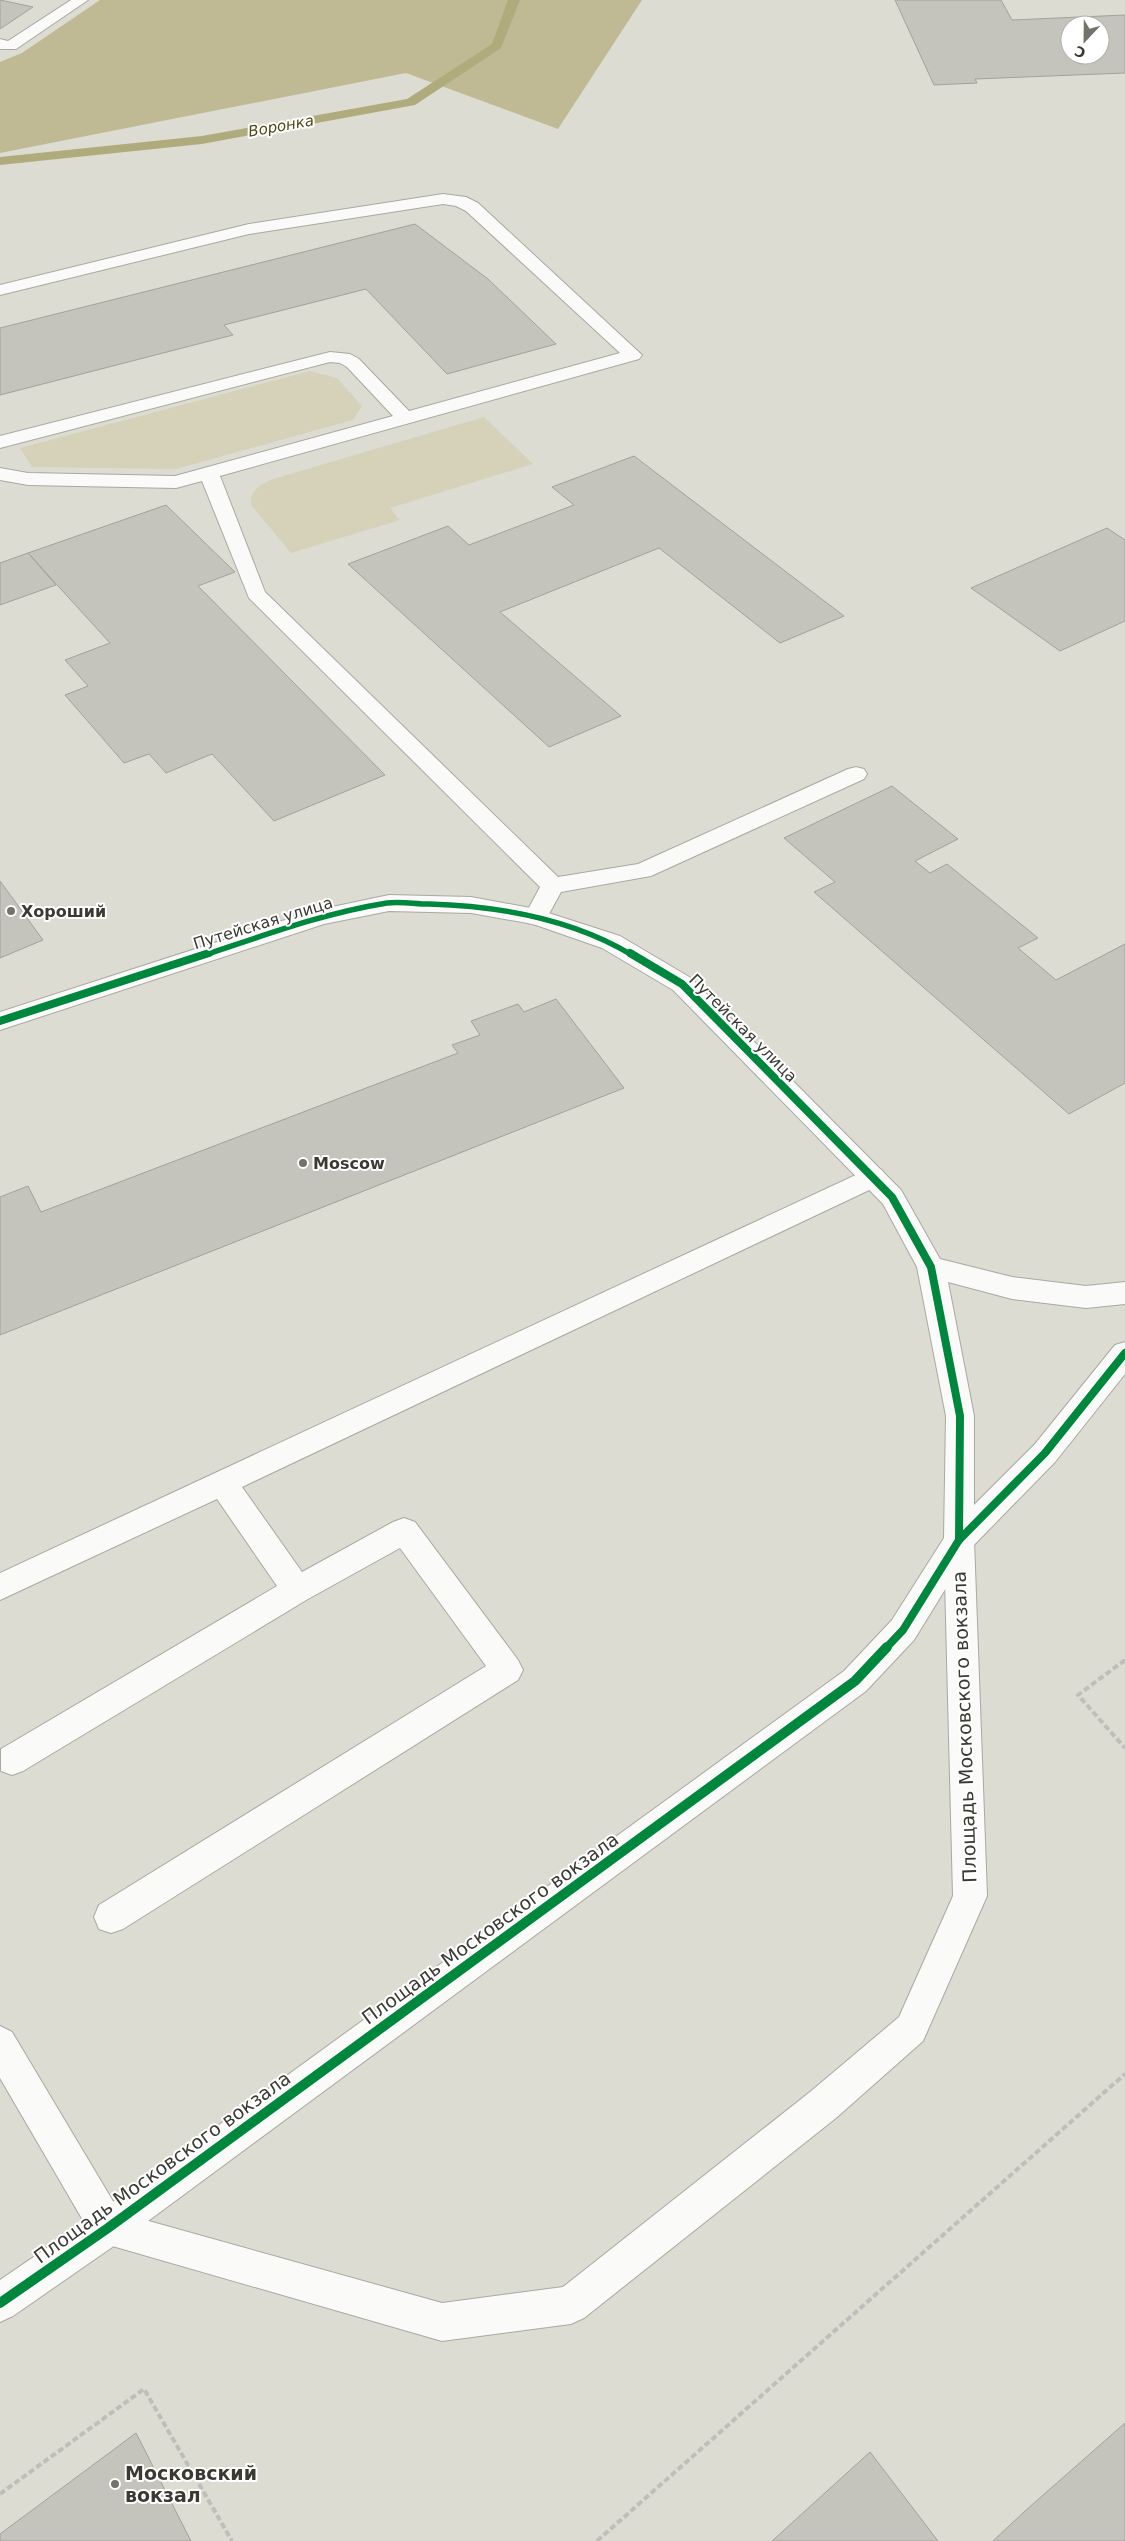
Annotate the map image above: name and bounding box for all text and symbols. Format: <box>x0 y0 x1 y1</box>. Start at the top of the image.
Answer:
north arrow <box>1060 15 1110 65</box>
text: С <box>1072 43 1088 61</box>
water label: Воронка <box>247 111 315 141</box>
street label: Путейская улица <box>191 893 335 953</box>
place label: Хороший <box>21 902 106 921</box>
marker: Хороший <box>5 905 17 917</box>
street label: Путейская улица <box>685 970 801 1086</box>
place label: Moscow <box>313 1154 385 1173</box>
marker: Moscow <box>297 1157 309 1169</box>
street label: Площадь Московского вокзала <box>948 1571 980 1883</box>
street label: Площадь Московского вокзала <box>357 1827 623 2029</box>
street label: Площадь Московского вокзала <box>29 2066 295 2268</box>
place label: Московский вокзал <box>125 2462 257 2506</box>
marker: Московский вокзал <box>109 2478 121 2490</box>

